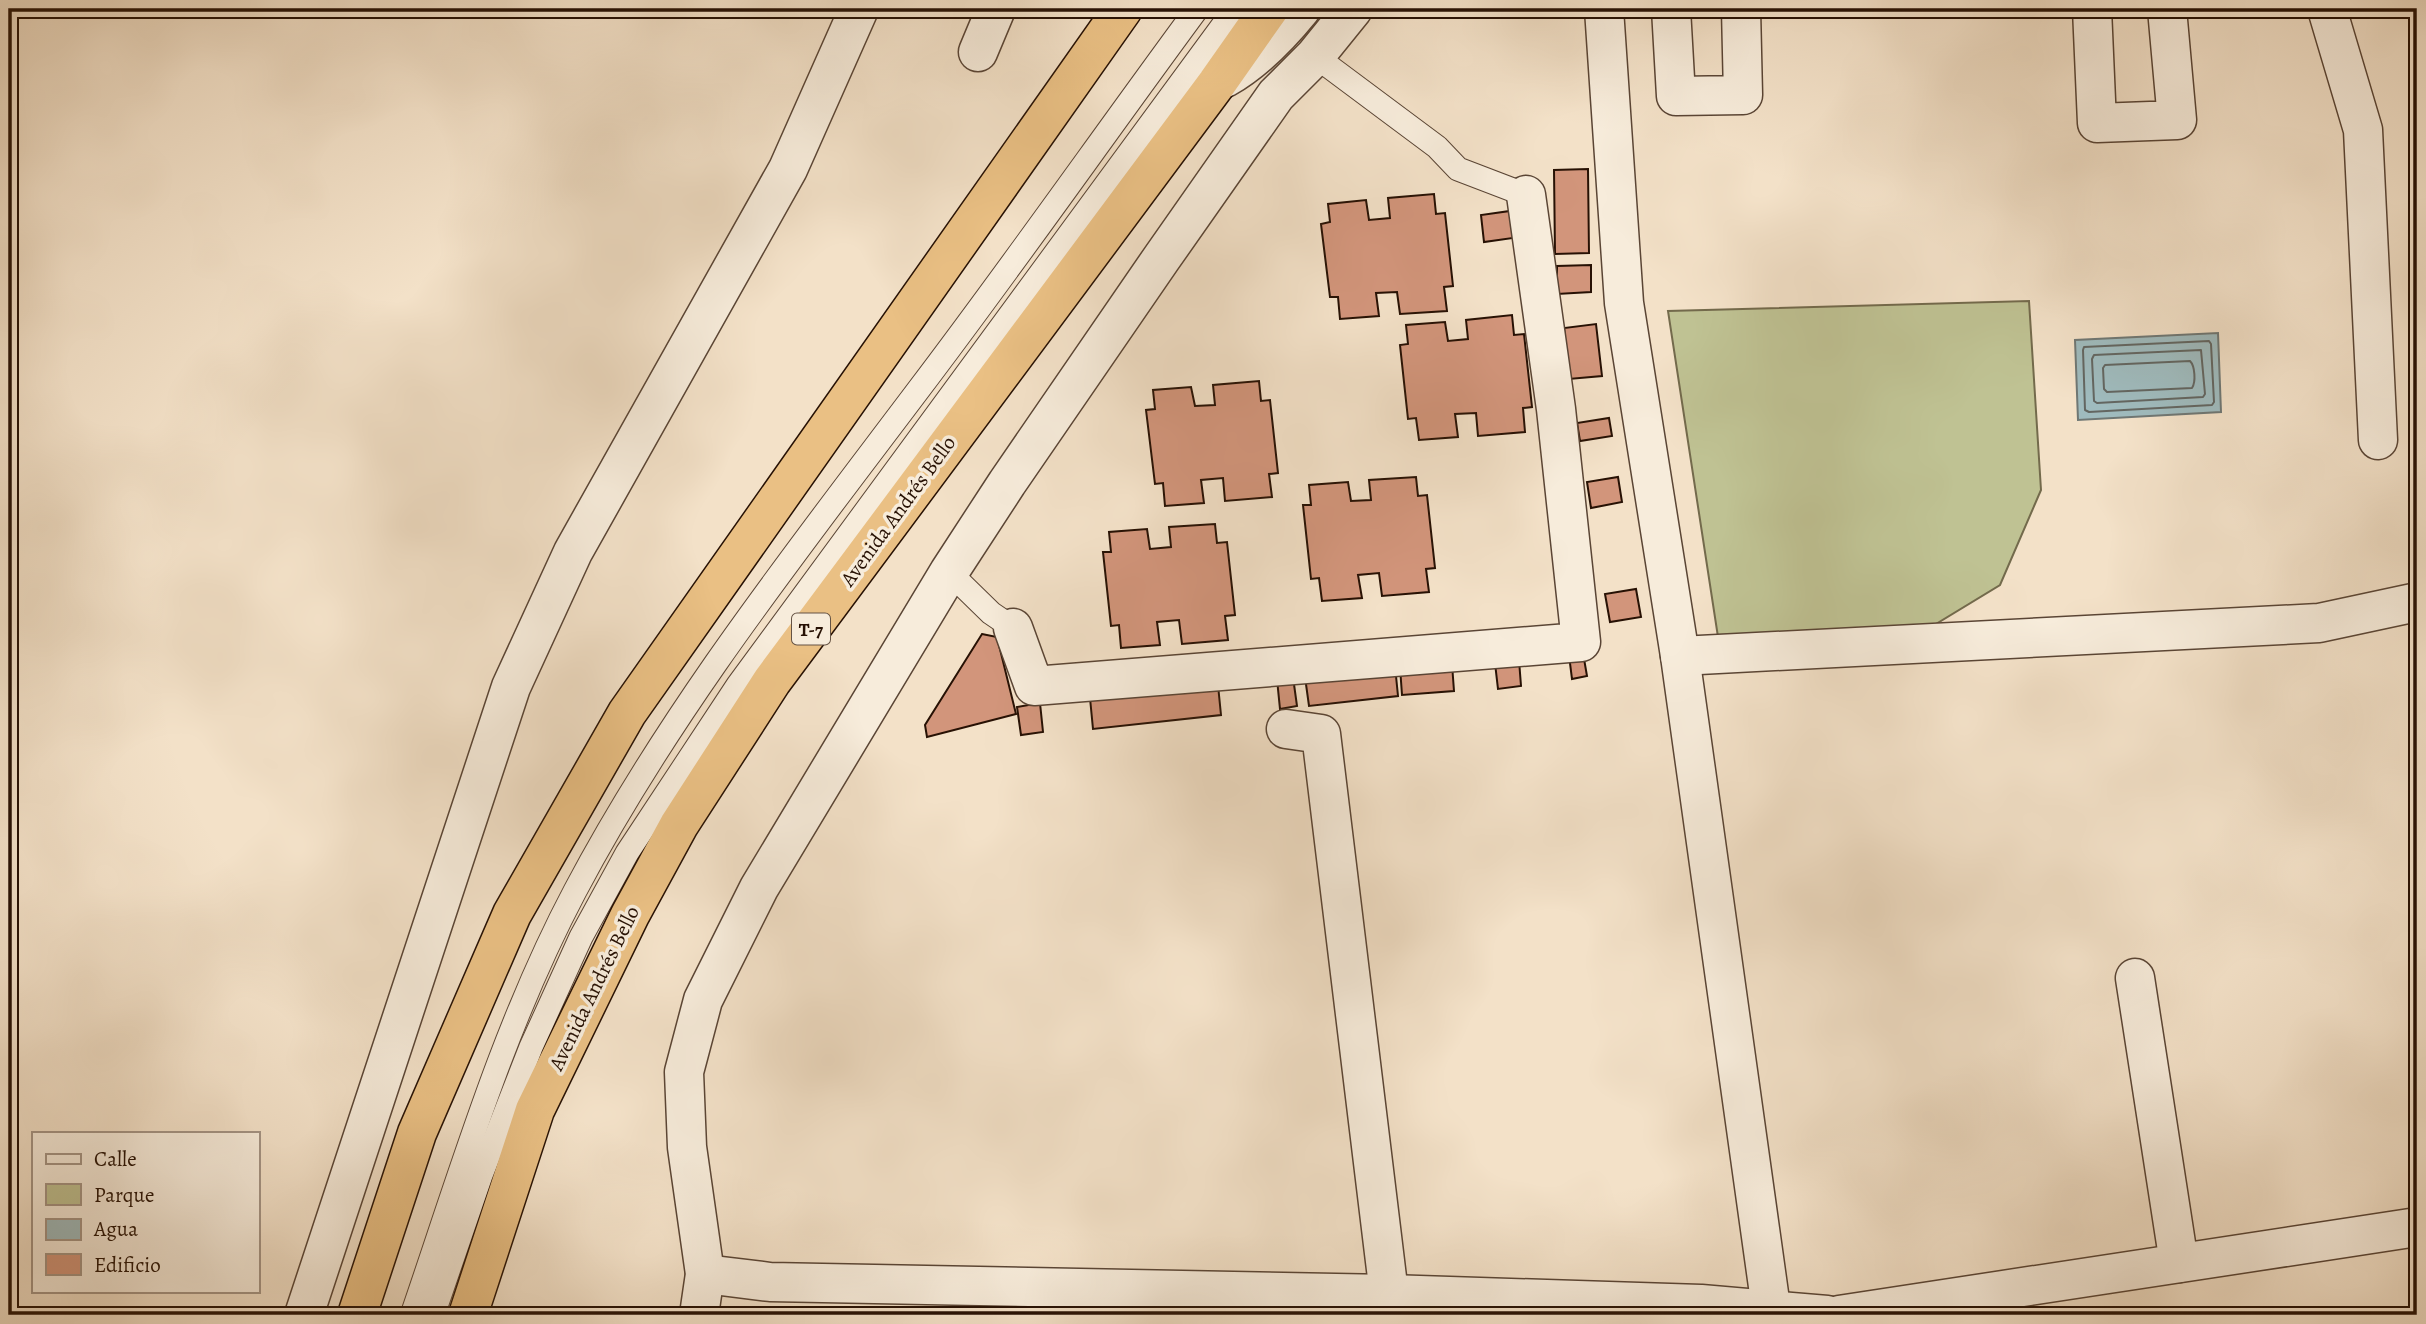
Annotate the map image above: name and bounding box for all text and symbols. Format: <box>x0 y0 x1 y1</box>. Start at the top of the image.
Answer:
street label: Avenida Andrés Bello <box>833 430 962 593</box>
road number: T-7 <box>792 614 830 644</box>
street label: Avenida Andrés Bello <box>542 901 646 1076</box>
legend <box>32 1132 259 1292</box>
text: Calle <box>94 1145 137 1173</box>
text: Parque <box>94 1181 154 1209</box>
text: Agua <box>93 1215 138 1243</box>
text: Edificio <box>94 1251 161 1279</box>

